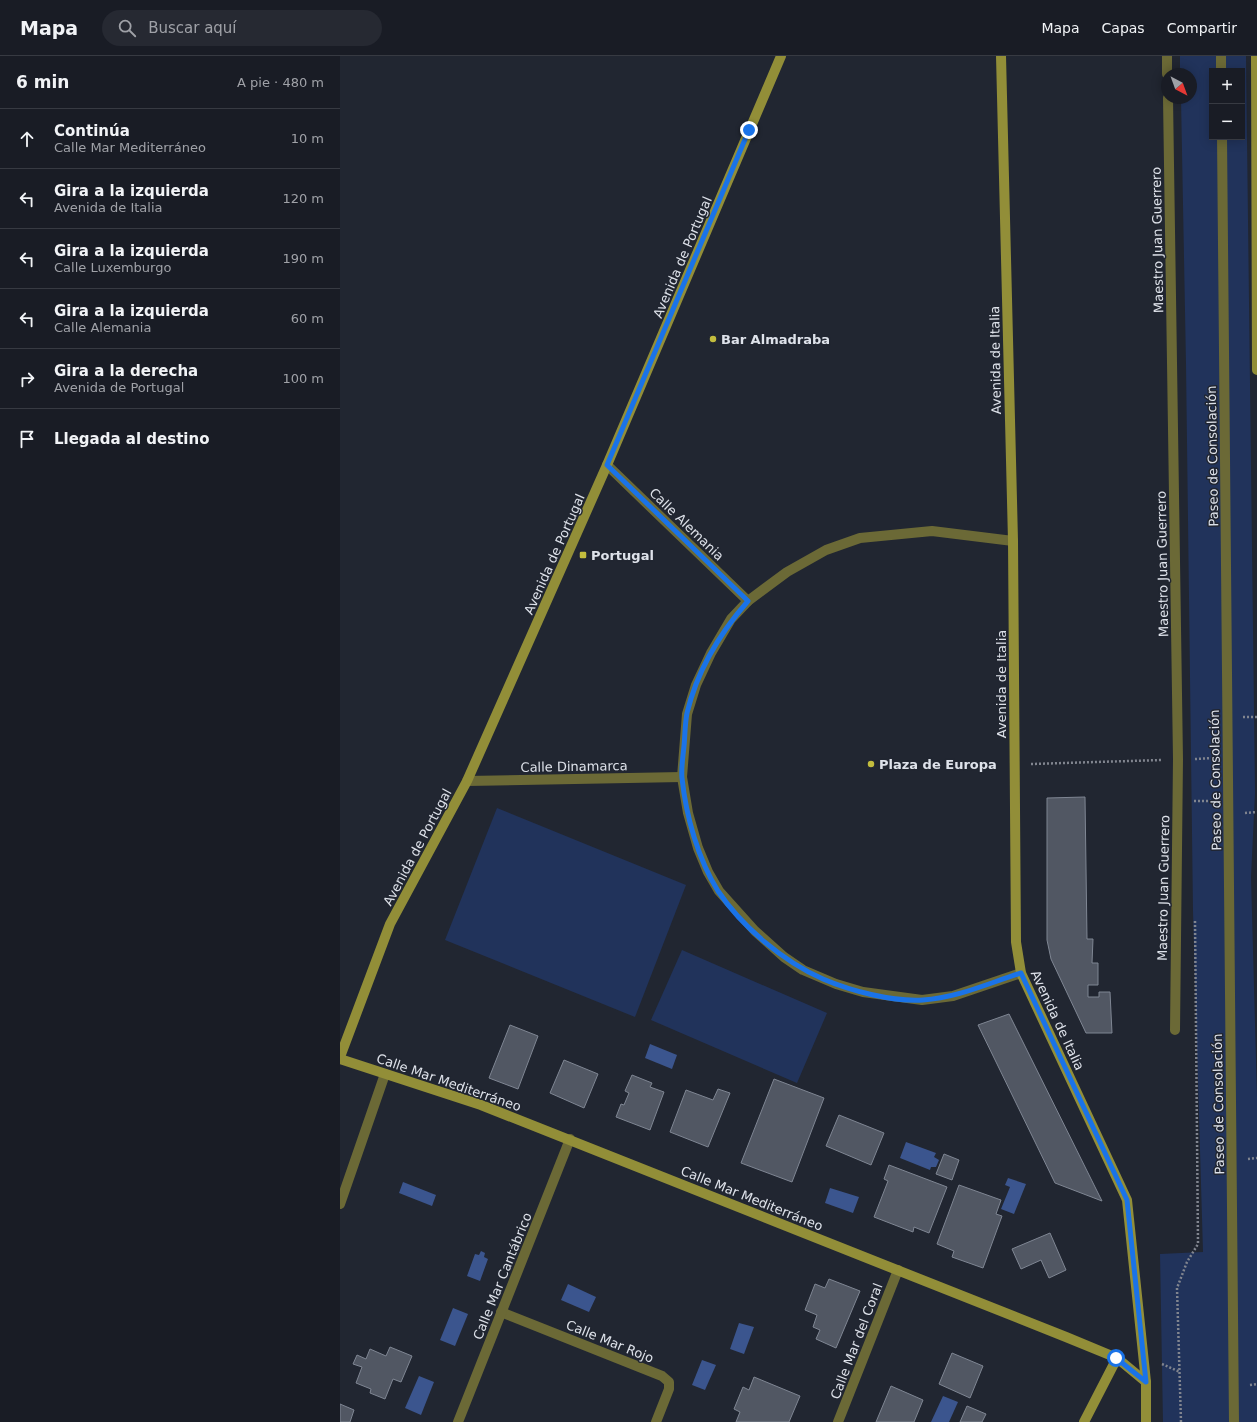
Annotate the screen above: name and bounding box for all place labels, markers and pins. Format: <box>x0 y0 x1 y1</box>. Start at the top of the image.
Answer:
place label: Bar Almadraba <box>721 332 830 347</box>
marker: Bar Almadraba <box>708 334 718 344</box>
place label: Portugal <box>591 548 654 563</box>
marker: Portugal <box>578 550 588 560</box>
place label: Plaza de Europa <box>879 757 997 772</box>
marker: Plaza de Europa <box>866 759 876 769</box>

